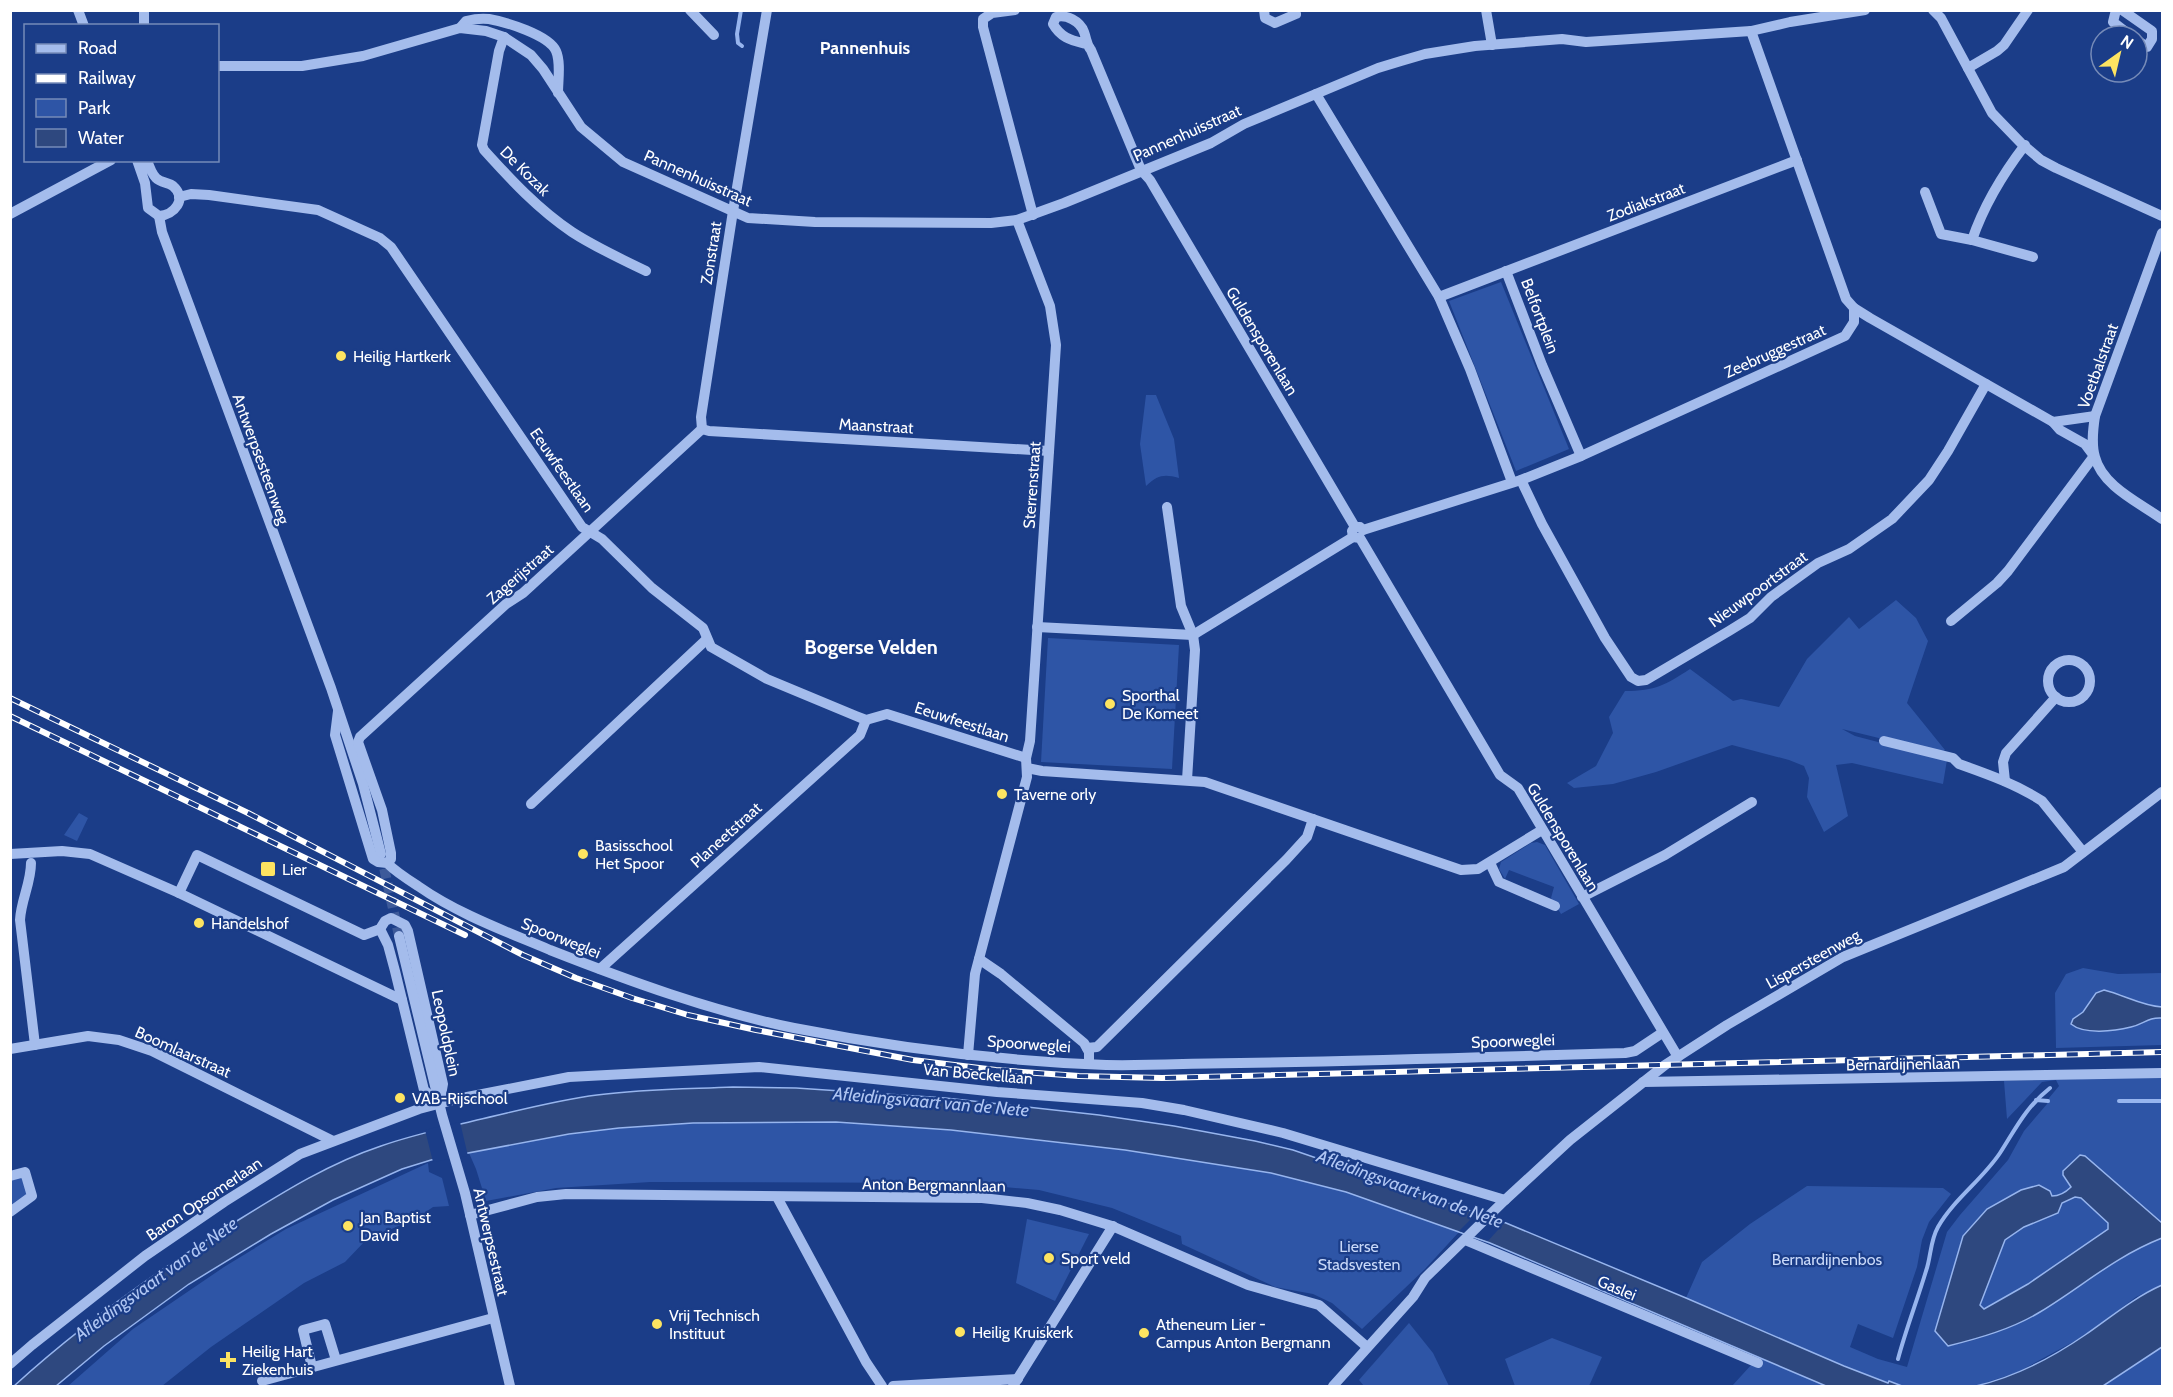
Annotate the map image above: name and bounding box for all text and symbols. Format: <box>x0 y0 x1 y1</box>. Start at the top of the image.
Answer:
legend <box>24 24 219 162</box>
north arrow <box>2089 24 2149 84</box>
text: N <box>2117 31 2137 53</box>
text: Road <box>78 37 117 59</box>
district label: Pannenhuis <box>820 37 911 59</box>
text: Railway <box>78 67 136 89</box>
text: Park <box>78 97 111 119</box>
street label: Pannenhuisstraat <box>1130 100 1245 165</box>
text: Water <box>78 127 124 149</box>
street label: De Kozak <box>496 142 555 201</box>
street label: Pannenhuisstraat <box>641 146 756 211</box>
street label: Zodiakstraat <box>1604 178 1688 226</box>
street label: Zonstraat <box>697 220 725 286</box>
street label: Belfortplein <box>1517 276 1563 356</box>
street label: Guldensporenlaan <box>1222 283 1302 399</box>
street label: Zeebruggestraat <box>1721 320 1829 382</box>
street label: Voetbalstraat <box>2074 320 2122 411</box>
place label: Heilig Hartkerk <box>353 347 452 366</box>
marker: Heilig Hartkerk <box>334 349 348 363</box>
street label: Antwerpsesteenweg <box>229 391 294 528</box>
street label: Maanstraat <box>838 415 914 437</box>
street label: Eeuwfeestlaan <box>526 424 598 516</box>
street label: Sterrenstraat <box>1019 440 1045 529</box>
street label: Zagerijstraat <box>483 540 558 608</box>
street label: Nieuwpoortstraat <box>1705 547 1811 631</box>
district label: Bogerse Velden <box>804 635 938 659</box>
place label: Sporthal De Komeet <box>1122 686 1199 723</box>
marker: Sporthal De Komeet <box>1103 697 1117 711</box>
street label: Eeuwfeestlaan <box>912 698 1012 746</box>
street label: Guldensporenlaan <box>1523 779 1603 895</box>
place label: Taverne orly <box>1014 785 1096 804</box>
marker: Taverne orly <box>995 787 1009 801</box>
street label: Planeetstraat <box>687 798 766 872</box>
place label: Basisschool Het Spoor <box>595 836 673 873</box>
marker: Basisschool Het Spoor <box>576 847 590 861</box>
marker: Lier <box>259 860 277 878</box>
place label: Lier <box>282 860 308 879</box>
street label: Spoorweglei <box>519 913 603 963</box>
place label: Handelshof <box>211 914 290 933</box>
marker: Handelshof <box>192 916 206 930</box>
street label: Lispersteenweg <box>1762 925 1864 993</box>
street label: Leopoldplein <box>428 988 464 1078</box>
street label: Boomlaarstraat <box>132 1022 234 1082</box>
street label: Spoorweglei <box>1471 1030 1555 1052</box>
street label: Spoorweglei <box>987 1032 1071 1056</box>
street label: Bernardijnenlaan <box>1846 1054 1960 1074</box>
street label: Van Boeckellaan <box>922 1060 1034 1088</box>
water label: Afleidingsvaart van de Nete <box>831 1082 1030 1122</box>
place label: VAB-Rijschool <box>412 1089 508 1108</box>
marker: VAB-Rijschool <box>393 1091 407 1105</box>
water label: Afleidingsvaart van de Nete <box>1313 1145 1506 1233</box>
street label: Baron Opsomerlaan <box>143 1153 265 1245</box>
street label: Anton Bergmannlaan <box>862 1174 1006 1196</box>
street label: Antwerpsestraat <box>469 1186 513 1298</box>
place label: Jan Baptist David <box>359 1208 432 1245</box>
water label: Afleidingsvaart van de Nete <box>69 1212 242 1346</box>
marker: Jan Baptist David <box>341 1219 355 1233</box>
park label: Lierse Stadsvesten <box>1318 1237 1400 1274</box>
place label: Sport veld <box>1061 1249 1131 1268</box>
park label: Bernardijnenbos <box>1772 1250 1883 1269</box>
marker: Sport veld <box>1042 1251 1056 1265</box>
street label: Gaslei <box>1595 1271 1639 1305</box>
place label: Vrij Technisch Instituut <box>669 1306 760 1343</box>
place label: Atheneum Lier - Campus Anton Bergmann <box>1156 1315 1331 1352</box>
marker: Vrij Technisch Instituut <box>650 1317 664 1331</box>
place label: Heilig Kruiskerk <box>972 1323 1074 1342</box>
marker: Heilig Kruiskerk <box>953 1325 967 1339</box>
marker: Atheneum Lier - Campus Anton Bergmann <box>1137 1326 1151 1340</box>
place label: Heilig Hart Ziekenhuis <box>242 1342 314 1379</box>
marker: Heilig Hart Ziekenhuis <box>219 1351 237 1369</box>

